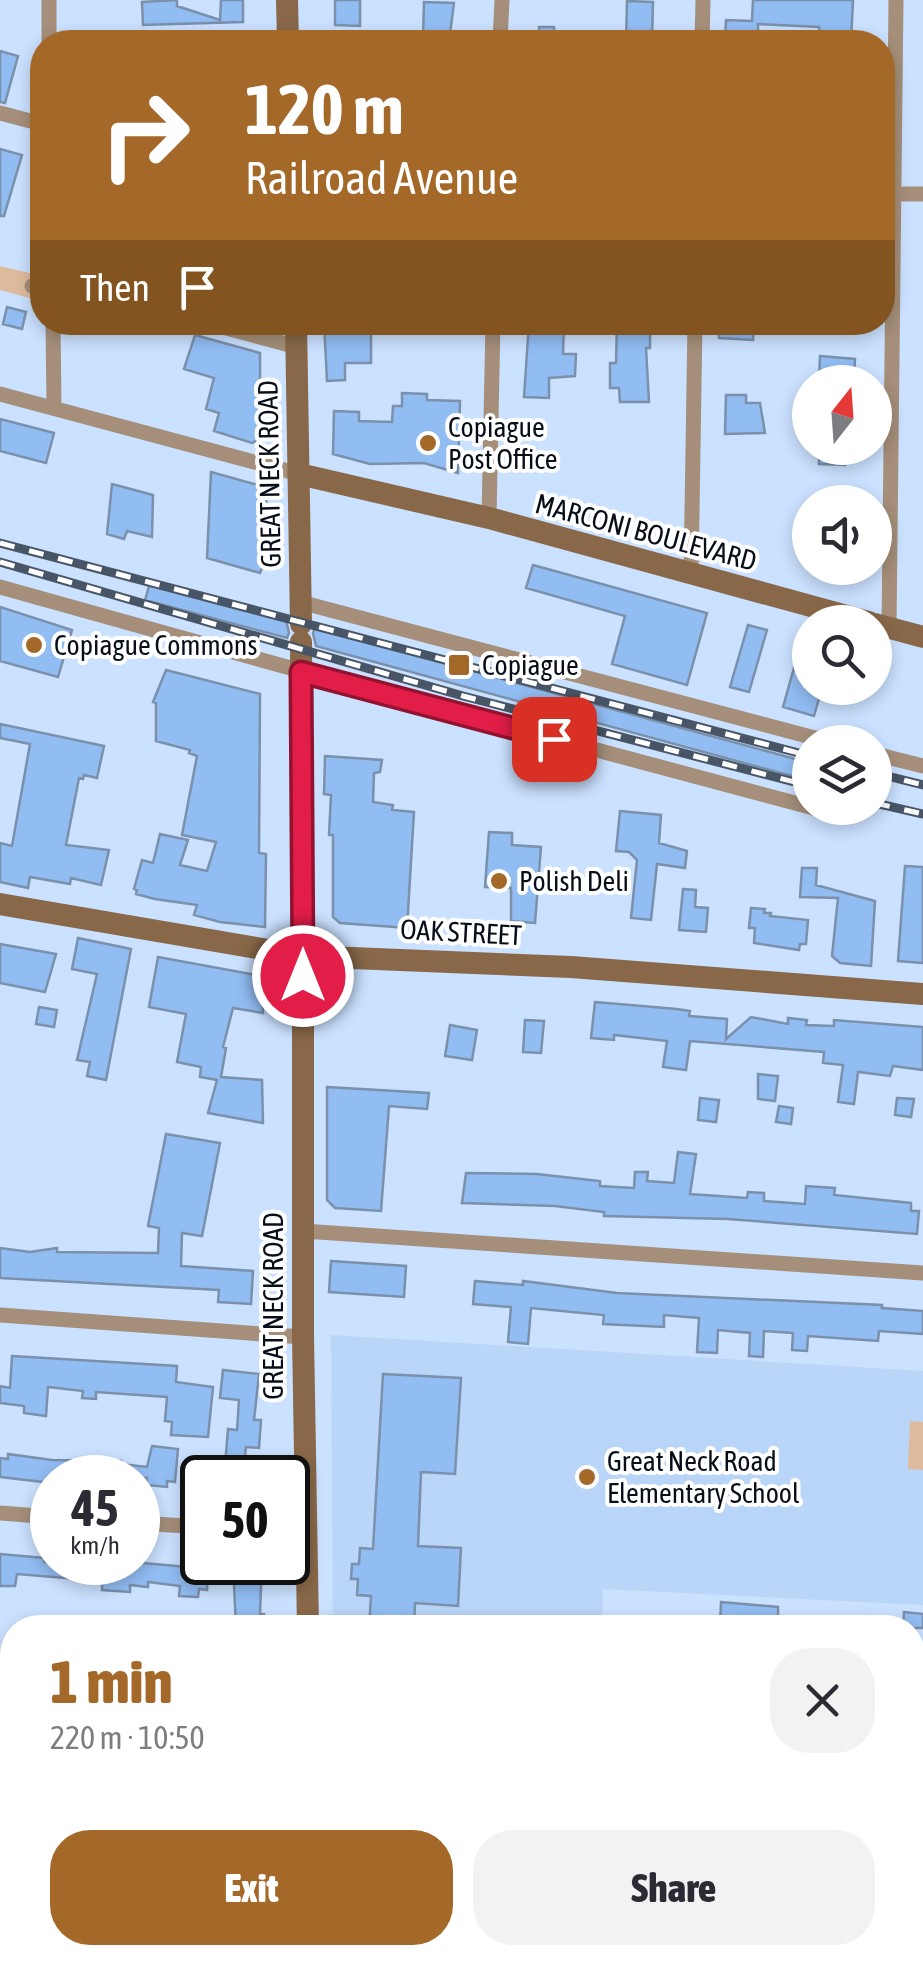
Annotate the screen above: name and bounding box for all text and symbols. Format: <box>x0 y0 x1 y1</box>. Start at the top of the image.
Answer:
text: 120 m <box>245 69 404 149</box>
icon: right <box>80 70 210 200</box>
text: Railroad Avenue <box>245 152 518 204</box>
icon: arrive <box>170 260 225 315</box>
text: Then <box>80 266 150 309</box>
north arrow <box>792 365 892 465</box>
map controls <box>792 365 892 825</box>
street label: GREAT NECK ROAD <box>251 380 287 568</box>
place label: Copiague Post Office <box>448 411 557 475</box>
marker: Copiague Post Office <box>417 432 439 454</box>
button: sound <box>792 485 892 585</box>
street label: MARCONI BOULEVARD <box>532 487 760 577</box>
button: search <box>792 605 892 705</box>
place label: Copiague Commons <box>54 629 257 661</box>
marker: Copiague Commons <box>23 634 45 656</box>
place label: Copiague <box>482 649 579 681</box>
marker: Copiague <box>446 652 472 678</box>
pin <box>512 697 597 782</box>
icon: arrive <box>527 712 582 767</box>
button: layers <box>792 725 892 825</box>
place label: Polish Deli <box>519 865 629 897</box>
marker: Polish Deli <box>488 870 510 892</box>
street label: OAK STREET <box>399 913 523 951</box>
position arrow <box>251 924 355 1028</box>
street label: GREAT NECK ROAD <box>257 1212 289 1400</box>
place label: Great Neck Road Elementary School <box>607 1445 800 1509</box>
speed limit sign: 50 <box>180 1455 310 1585</box>
marker: Great Neck Road Elementary School <box>576 1466 598 1488</box>
text: 45 <box>71 1479 118 1537</box>
text: km/h <box>70 1531 120 1559</box>
text: 1 min <box>50 1647 173 1716</box>
button: close <box>770 1648 875 1753</box>
text: 220 m · 10:50 <box>50 1719 205 1756</box>
button: Exit <box>50 1830 453 1945</box>
button: Share <box>473 1830 875 1945</box>

